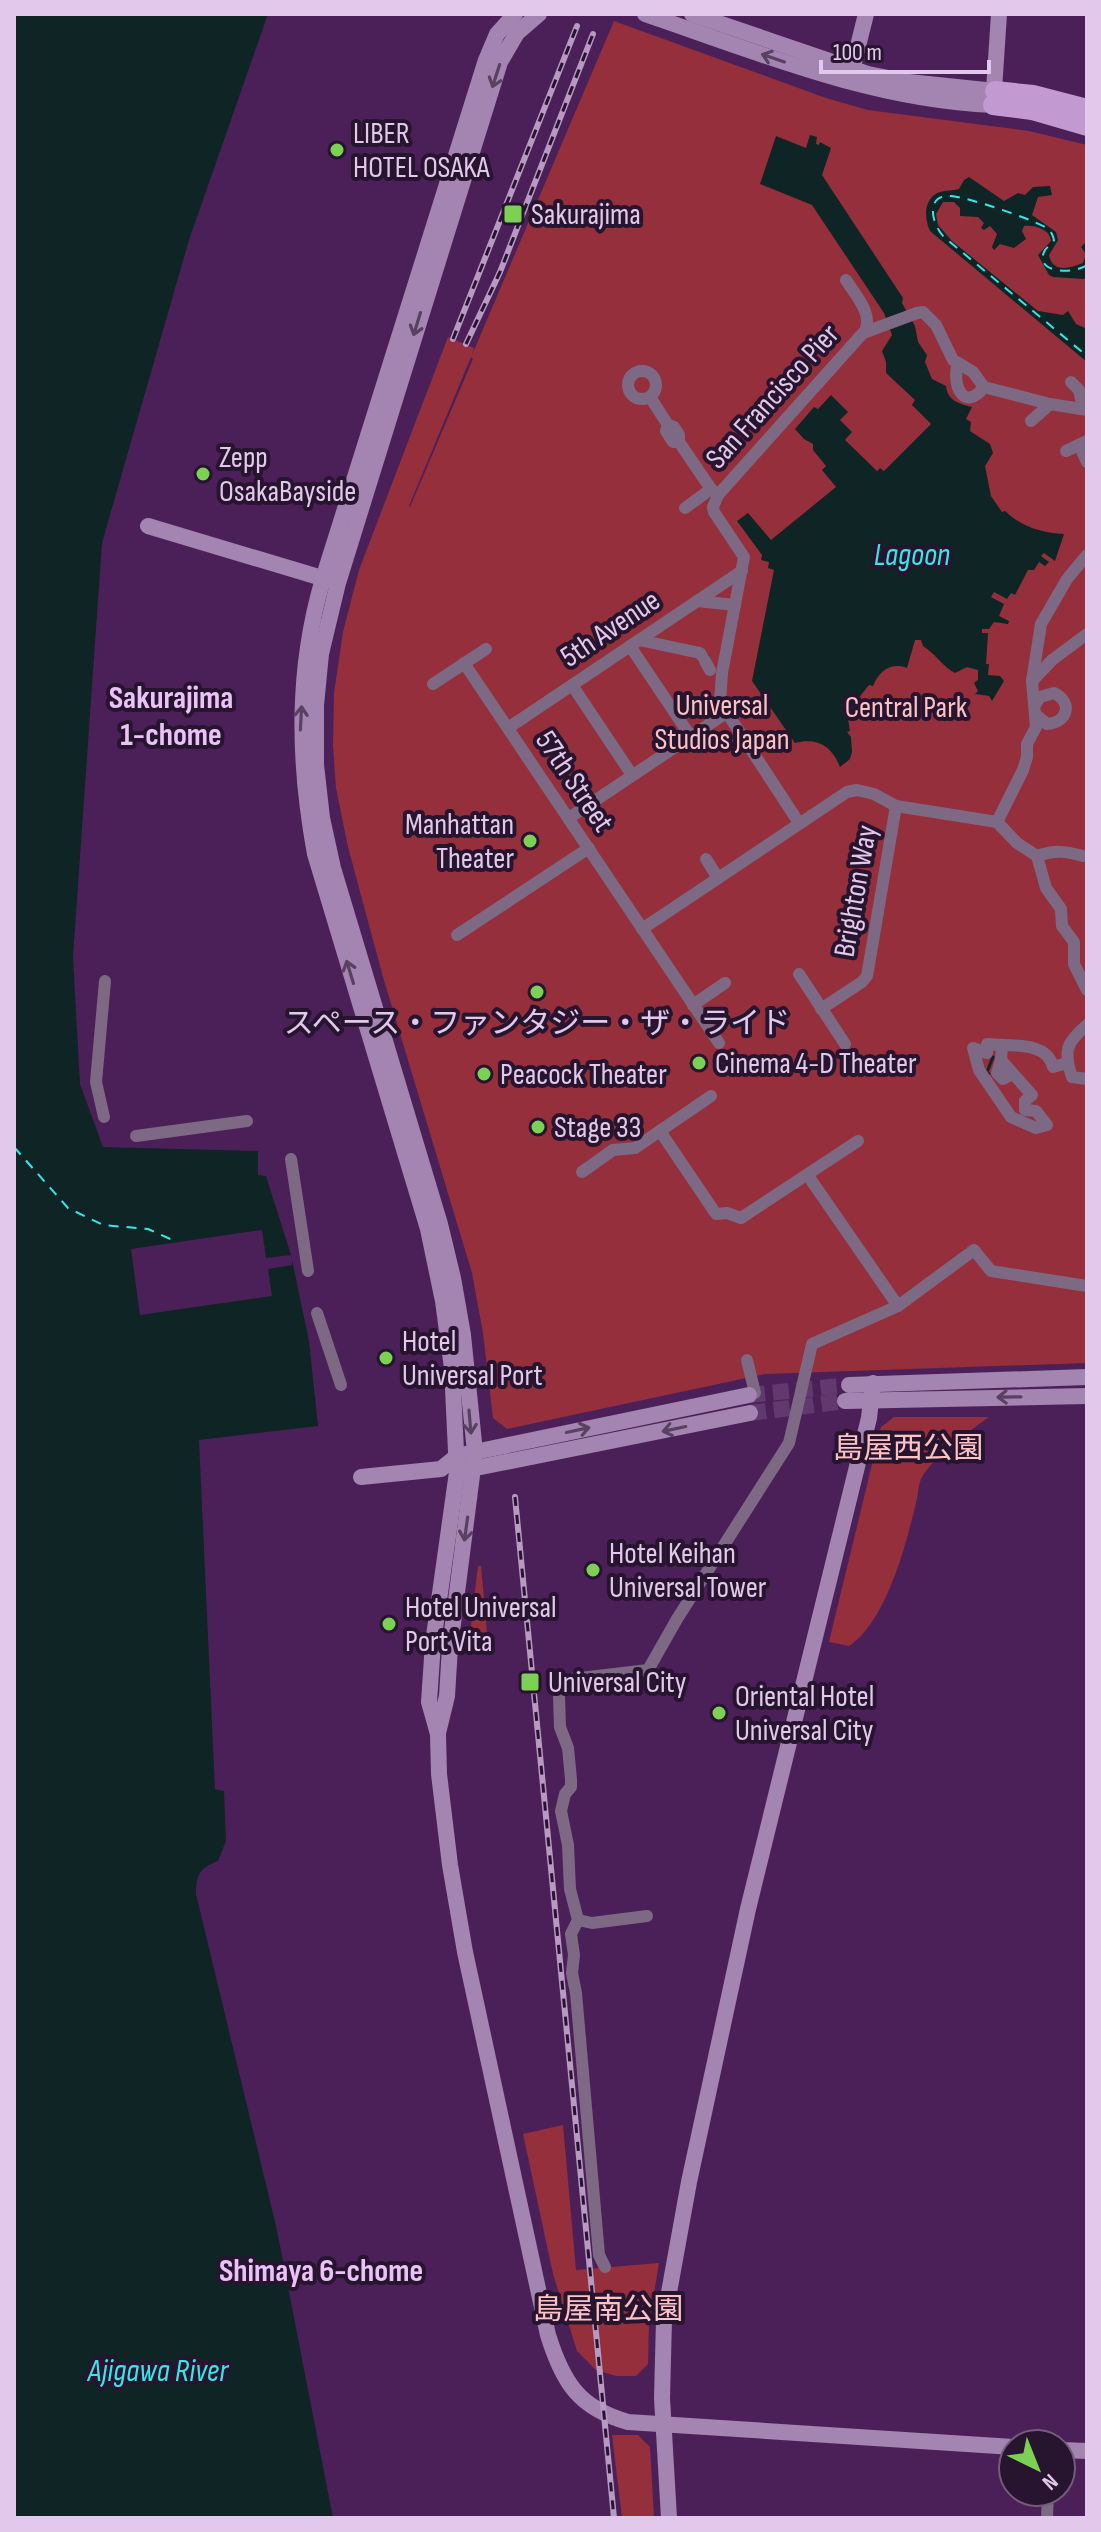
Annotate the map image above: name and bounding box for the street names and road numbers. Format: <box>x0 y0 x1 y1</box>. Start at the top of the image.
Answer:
street label: San Francisco Pier <box>698 317 847 476</box>
street label: 5th Avenue <box>554 583 667 675</box>
street label: 57th Street <box>527 724 621 839</box>
street label: Brighton Way <box>827 822 885 960</box>

